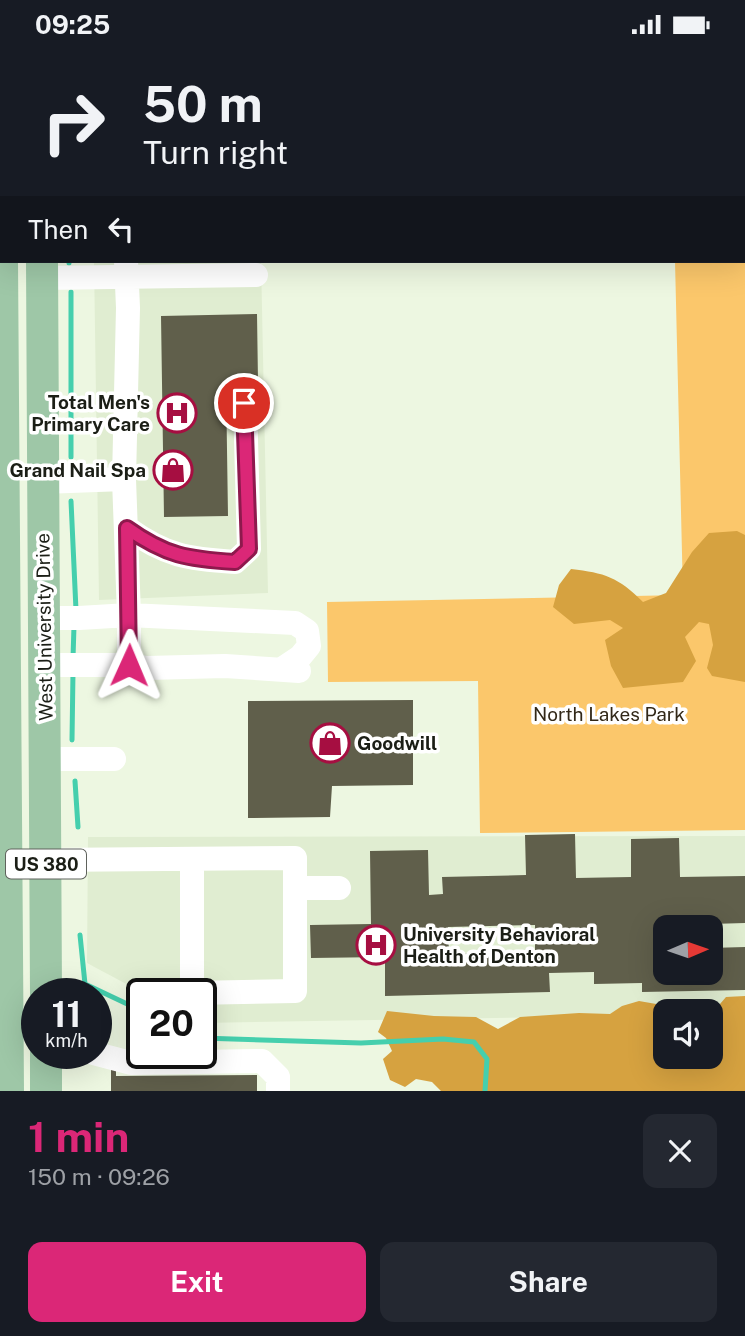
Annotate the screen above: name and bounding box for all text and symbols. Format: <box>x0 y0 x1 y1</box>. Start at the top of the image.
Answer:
text: 09:25 <box>35 9 110 40</box>
text: 50 m <box>143 75 263 133</box>
icon: right <box>28 77 119 168</box>
text: Turn right <box>143 134 288 171</box>
icon: left <box>102 210 140 248</box>
text: Then <box>28 214 88 245</box>
pin <box>214 373 274 433</box>
icon: arrive <box>225 384 263 422</box>
place label: Total Men's Primary Care <box>31 391 150 435</box>
hospital icon: Total Men's Primary Care <box>156 392 198 434</box>
shop icon: Grand Nail Spa <box>152 449 194 491</box>
place label: Grand Nail Spa <box>9 459 146 481</box>
street label: West University Drive <box>31 533 57 721</box>
position arrow <box>92 628 166 702</box>
park label: North Lakes Park <box>533 703 685 725</box>
shop icon: Goodwill <box>309 722 351 764</box>
place label: Goodwill <box>357 732 437 754</box>
road number: US 380 <box>6 849 86 879</box>
north arrow <box>653 915 723 985</box>
map controls <box>653 915 723 1069</box>
place label: University Behavioral Health of Denton <box>403 923 596 967</box>
hospital icon: University Behavioral Health of Denton <box>355 924 397 966</box>
speed limit sign: 20 <box>126 978 217 1069</box>
text: 11 <box>52 994 81 1035</box>
button: sound <box>653 999 723 1069</box>
text: km/h <box>45 1030 88 1051</box>
text: 1 min <box>28 1112 129 1161</box>
button: close <box>643 1114 717 1188</box>
text: 150 m · 09:26 <box>28 1163 170 1190</box>
button: Exit <box>28 1242 366 1322</box>
button: Share <box>380 1242 717 1322</box>

